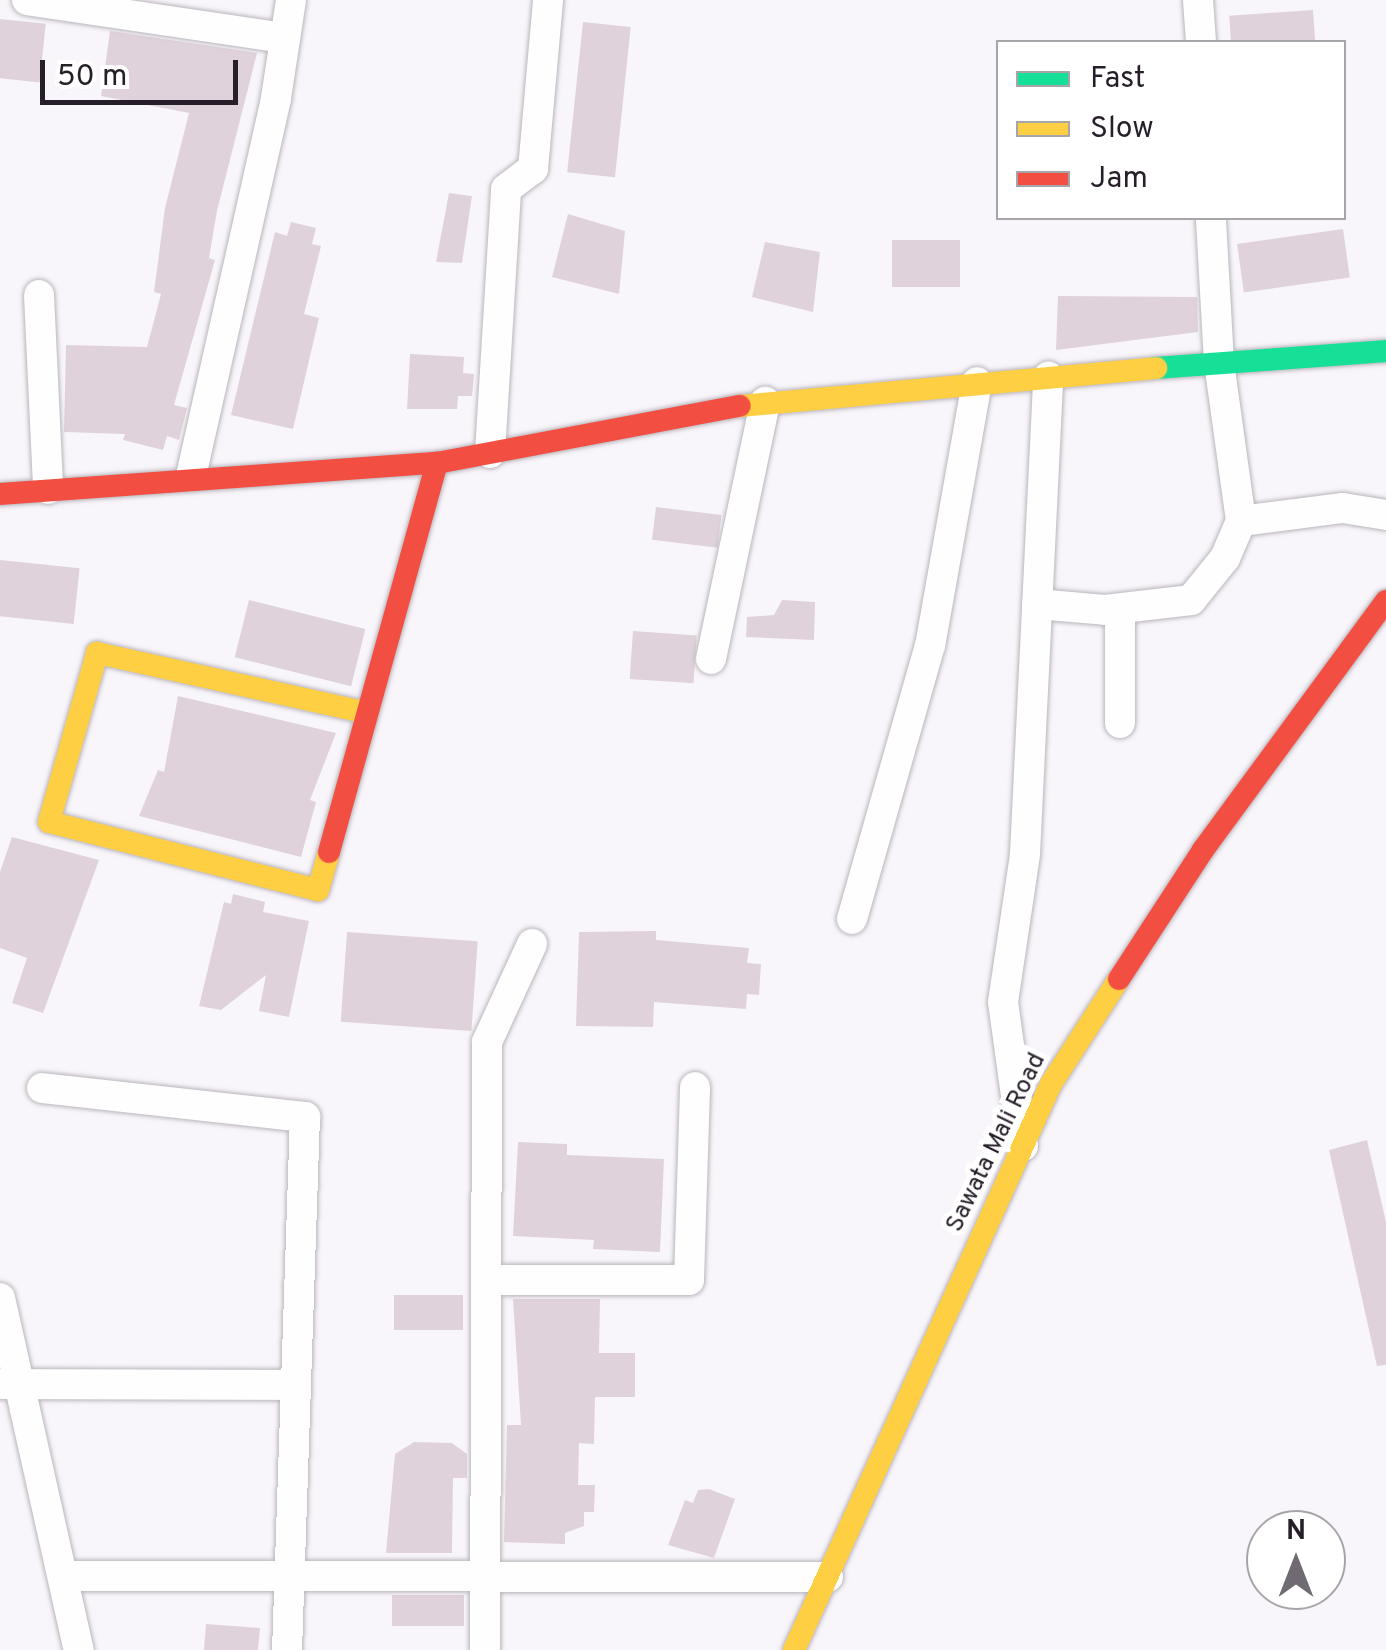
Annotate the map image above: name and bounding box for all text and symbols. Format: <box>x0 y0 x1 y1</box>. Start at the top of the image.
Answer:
scale bar <box>45 40 242 102</box>
legend <box>996 40 1346 220</box>
text: 50 m <box>57 59 127 96</box>
text: Fast <box>1090 61 1145 98</box>
text: Slow <box>1090 111 1154 148</box>
text: Jam <box>1090 161 1148 198</box>
street label: Sawata Mali Road <box>941 1048 1053 1238</box>
north arrow <box>1246 1510 1346 1610</box>
text: N <box>1286 1514 1306 1550</box>

